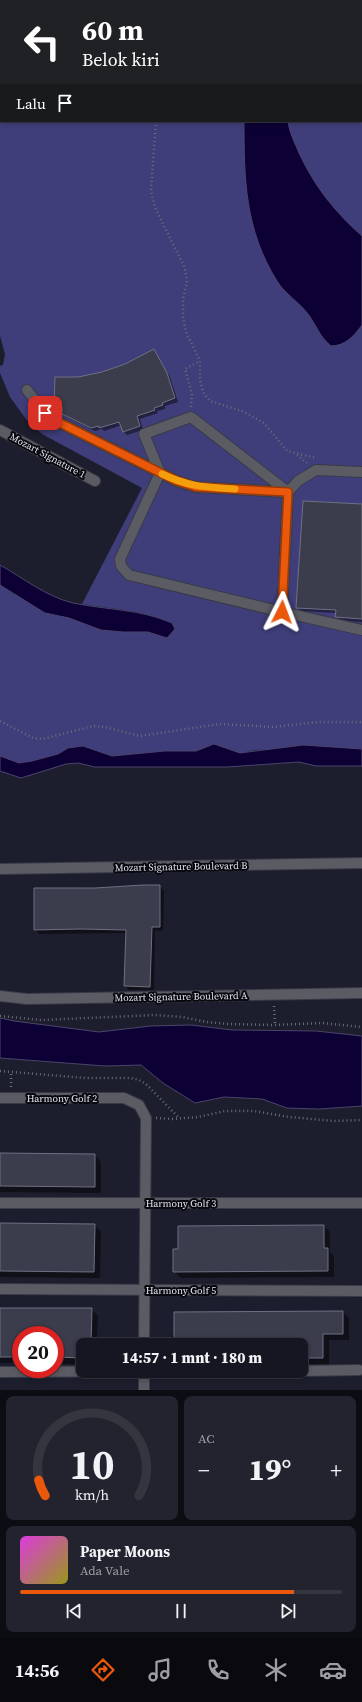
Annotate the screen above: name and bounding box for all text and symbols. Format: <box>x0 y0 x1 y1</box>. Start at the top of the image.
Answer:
text: 60 m <box>82 11 144 49</box>
icon: left <box>16 16 68 68</box>
text: Belok kiri <box>82 47 160 72</box>
icon: arrive <box>54 92 76 114</box>
text: Lalu <box>16 93 46 114</box>
pin <box>28 396 62 430</box>
icon: arrive <box>34 402 56 424</box>
street label: Mozart Signature 1 <box>8 430 88 481</box>
position arrow <box>261 591 303 633</box>
street label: Mozart Signature Boulevard B <box>114 859 248 874</box>
street label: Mozart Signature Boulevard A <box>114 989 248 1004</box>
street label: Harmony Golf 2 <box>27 1092 97 1105</box>
street label: Harmony Golf 3 <box>146 1197 216 1210</box>
street label: Harmony Golf 5 <box>146 1284 216 1297</box>
speed limit sign: 20 <box>12 1326 64 1378</box>
text: 14:57 · 1 mnt · 180 m <box>122 1347 262 1368</box>
text: AC <box>198 1430 214 1447</box>
text: 10 <box>69 1436 115 1493</box>
text: 19° <box>249 1449 291 1490</box>
text: − <box>198 1455 210 1485</box>
text: + <box>330 1455 342 1485</box>
text: km/h <box>75 1485 109 1505</box>
text: Paper Moons <box>80 1541 170 1562</box>
text: Ada Vale <box>80 1562 130 1579</box>
icon: previous <box>63 1600 85 1622</box>
icon: pause <box>170 1600 192 1622</box>
icon: next <box>277 1600 299 1622</box>
icon: directions <box>89 1656 117 1684</box>
icon: music <box>146 1656 174 1684</box>
icon: phone <box>204 1656 232 1684</box>
icon: climate <box>262 1656 290 1684</box>
icon: car <box>319 1656 347 1684</box>
text: 14:56 <box>15 1658 59 1683</box>

